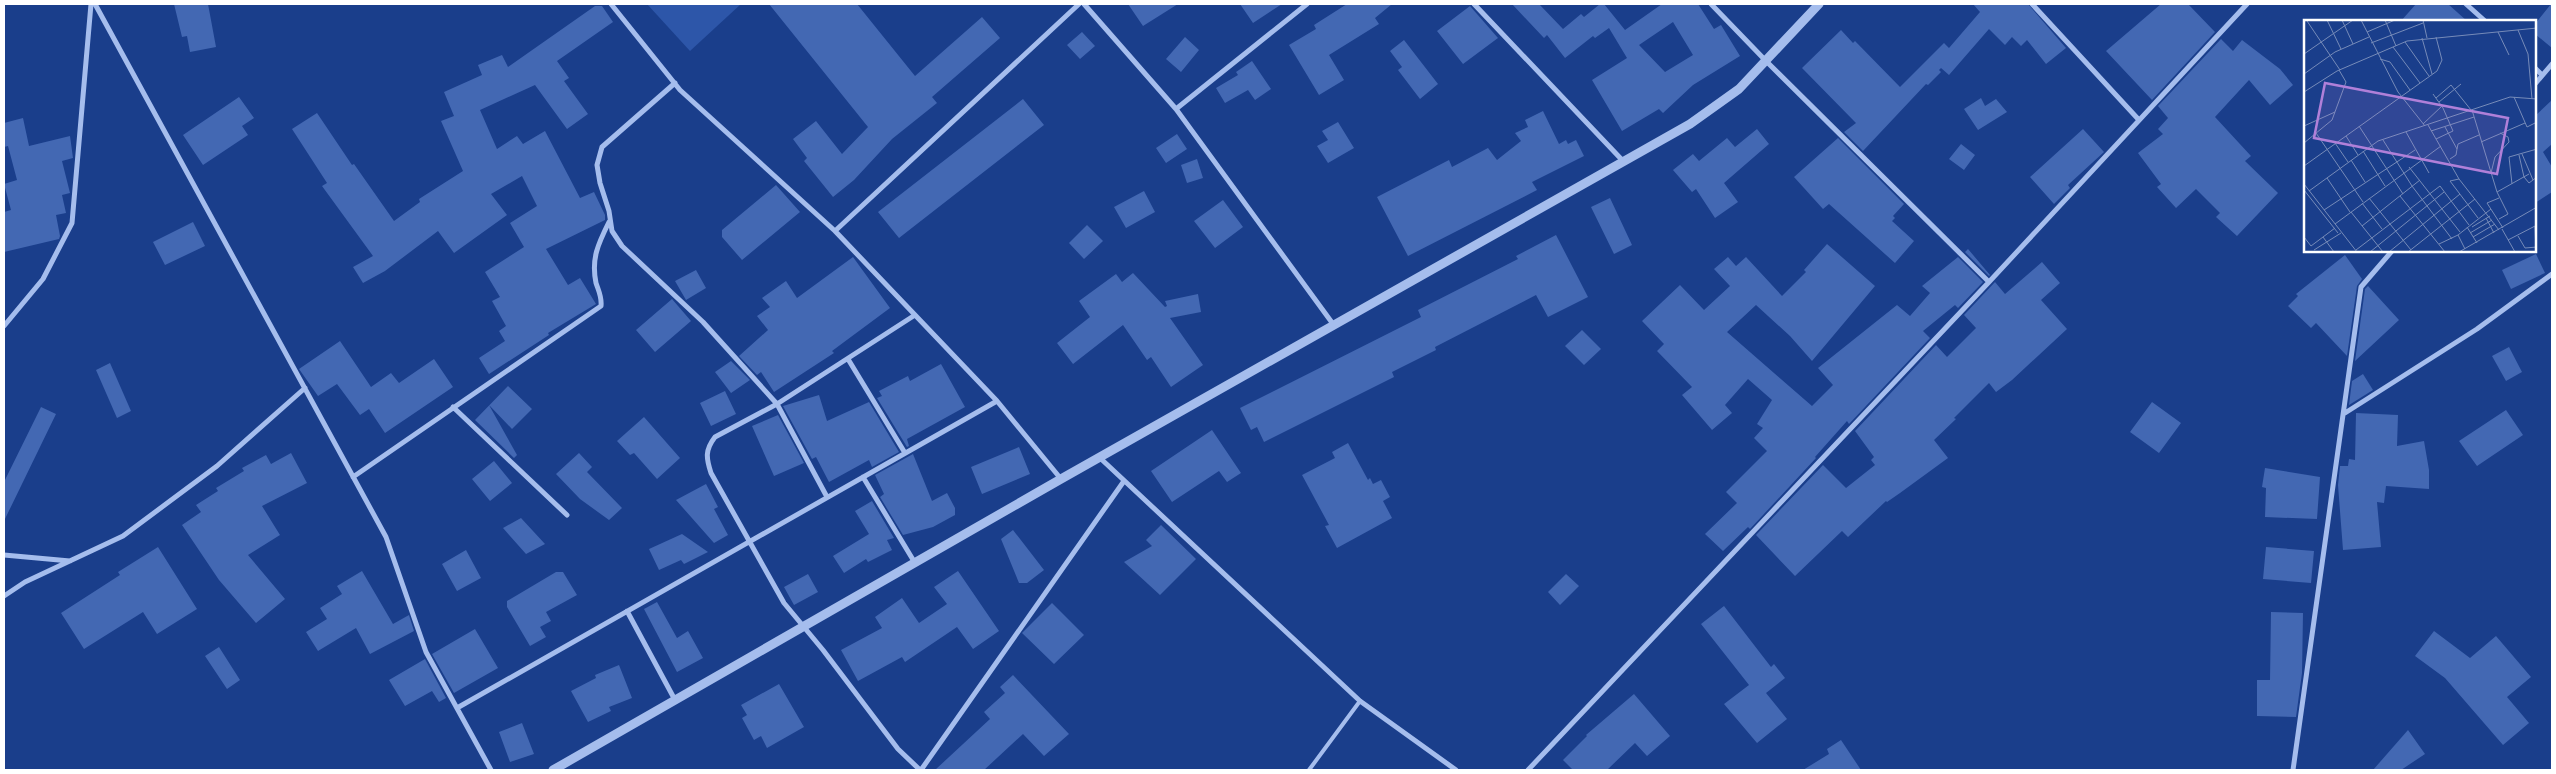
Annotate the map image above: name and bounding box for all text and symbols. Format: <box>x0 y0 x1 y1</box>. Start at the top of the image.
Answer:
inset map <box>2304 20 2536 252</box>

